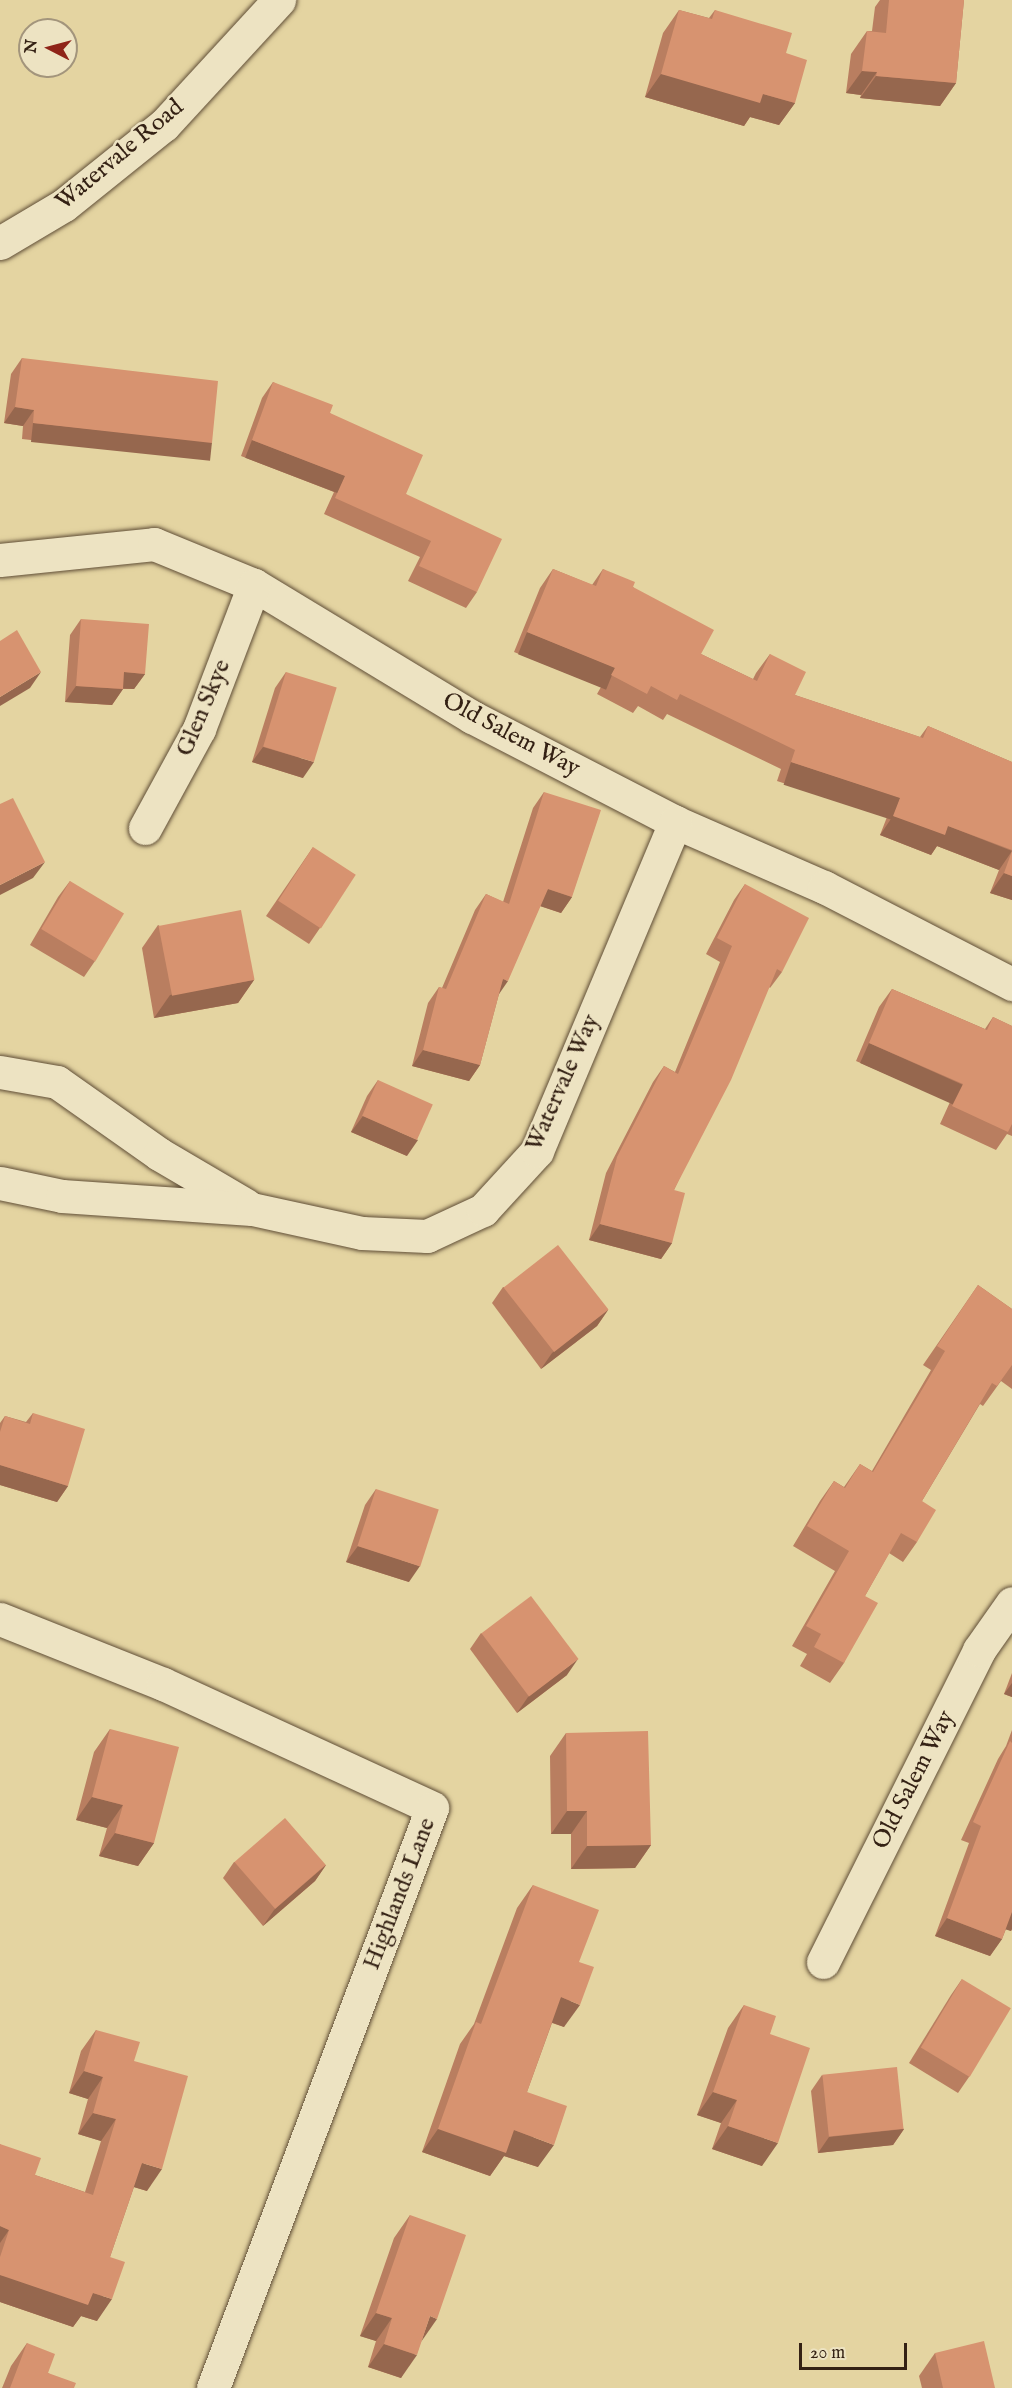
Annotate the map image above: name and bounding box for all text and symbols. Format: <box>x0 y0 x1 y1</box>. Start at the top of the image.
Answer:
north arrow <box>18 18 78 78</box>
text: N <box>21 38 43 54</box>
street label: Watervale Road <box>50 93 190 217</box>
street label: Glen Skye <box>171 655 237 761</box>
street label: Old Salem Way <box>437 687 585 783</box>
street label: Watervale Way <box>520 1010 606 1156</box>
street label: Old Salem Way <box>867 1706 961 1854</box>
street label: Highlands Lane <box>358 1814 442 1974</box>
scale bar <box>802 2331 910 2369</box>
text: 20 m <box>810 2342 845 2365</box>

